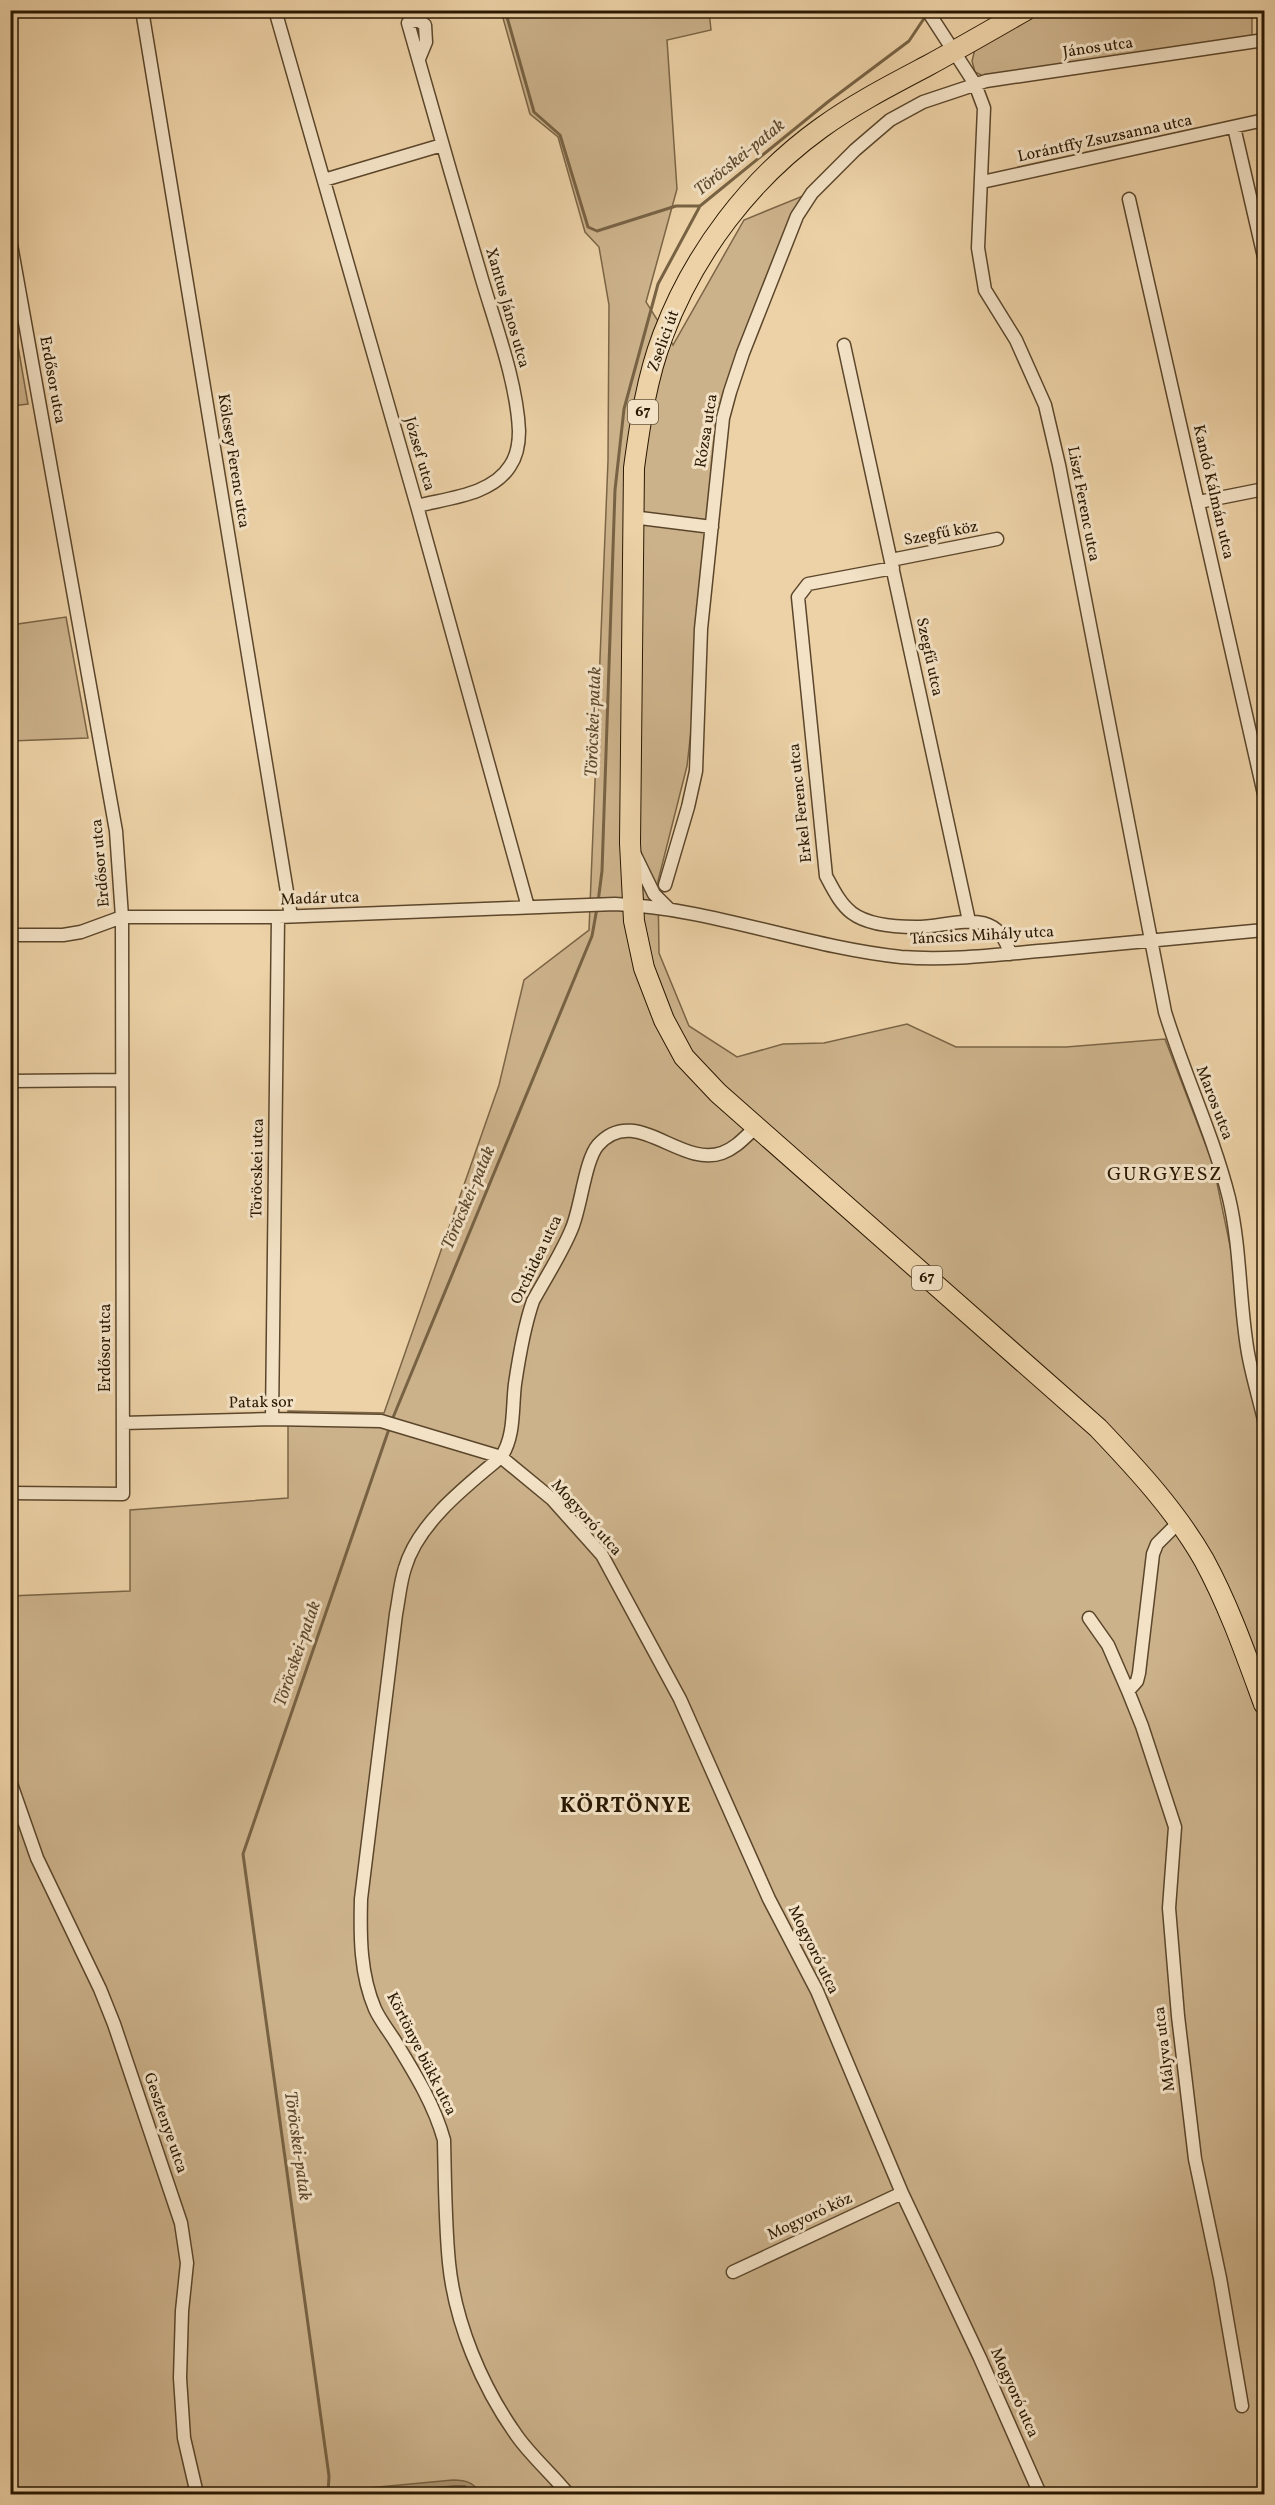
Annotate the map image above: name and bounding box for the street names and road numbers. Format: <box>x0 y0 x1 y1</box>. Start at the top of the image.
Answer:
street label: János utca <box>1061 32 1135 64</box>
street label: Lorántffy Zsuzsanna utca <box>1016 110 1194 168</box>
street label: Xantus János utca <box>479 245 535 371</box>
street label: Zselici út <box>643 307 685 375</box>
street label: Erdősor utca <box>33 334 71 426</box>
street label: Kölcsey Ferenc utca <box>212 392 254 530</box>
street label: Rózsa utca <box>690 392 724 470</box>
road number: 67 <box>628 400 658 424</box>
street label: József utca <box>398 414 440 494</box>
street label: Kandó Kálmán utca <box>1187 423 1239 561</box>
street label: Liszt Ferenc utca <box>1061 444 1105 564</box>
street label: Szegfű köz <box>902 516 980 552</box>
street label: Szegfű utca <box>910 616 948 698</box>
street label: Erkel Ferenc utca <box>784 742 818 864</box>
street label: Erdősor utca <box>86 818 116 908</box>
street label: Madár utca <box>280 887 360 911</box>
street label: Táncsics Mihály utca <box>909 921 1055 951</box>
street label: Maros utca <box>1190 1063 1238 1143</box>
street label: Töröcskei utca <box>246 1118 270 1218</box>
street label: Orchidea utca <box>506 1212 568 1308</box>
road number: 67 <box>912 1266 942 1290</box>
street label: Erdősor utca <box>95 1304 117 1392</box>
street label: Patak sor <box>229 1391 294 1415</box>
street label: Mogyoró utca <box>546 1475 626 1561</box>
street label: Mogyoró utca <box>782 1902 844 1998</box>
street label: Körtönye bükk utca <box>380 1989 462 2119</box>
street label: Mályva utca <box>1149 2005 1181 2093</box>
street label: Gesztenye utca <box>138 2070 192 2176</box>
street label: Mogyoró köz <box>764 2188 856 2246</box>
street label: Mogyoró utca <box>984 2345 1044 2441</box>

